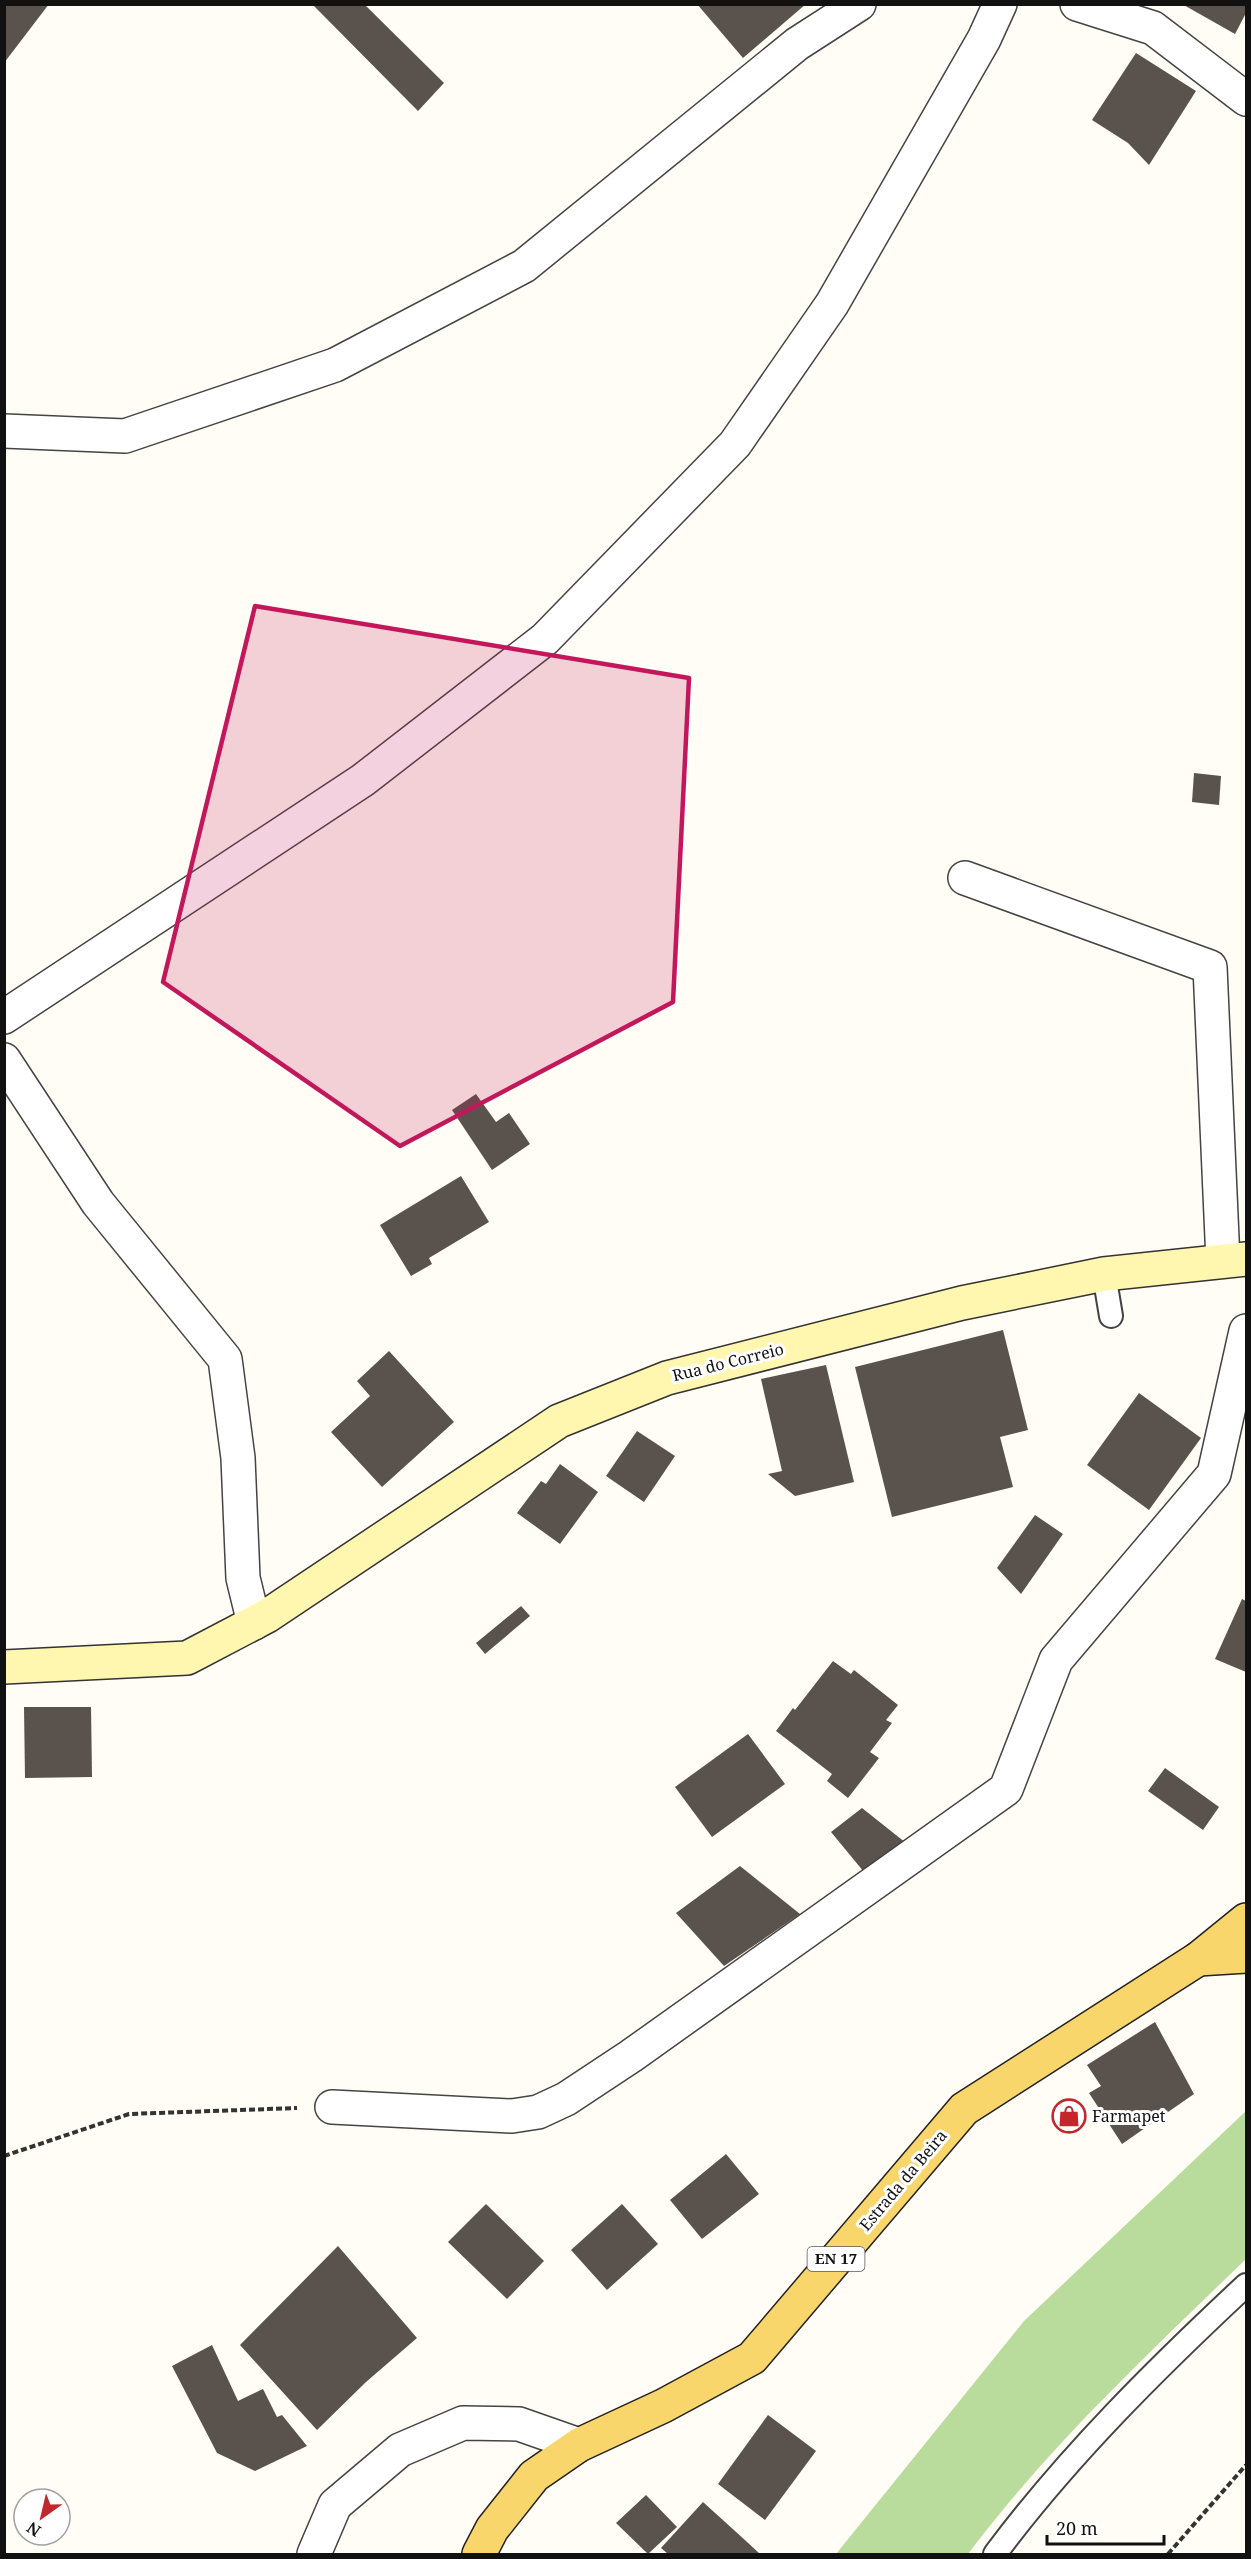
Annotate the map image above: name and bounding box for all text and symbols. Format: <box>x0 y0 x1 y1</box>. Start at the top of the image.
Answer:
street label: Rua do Correio <box>670 1338 786 1386</box>
shop icon: Farmapet <box>1051 2098 1087 2134</box>
place label: Farmapet <box>1092 2105 1166 2127</box>
street label: Estrada da Beira <box>854 2125 952 2235</box>
road number: EN 17 <box>808 2247 864 2271</box>
north arrow <box>12 2487 72 2547</box>
scale bar <box>1047 2508 1164 2546</box>
text: 20 m <box>1056 2516 1098 2540</box>
text: N <box>22 2517 45 2542</box>

